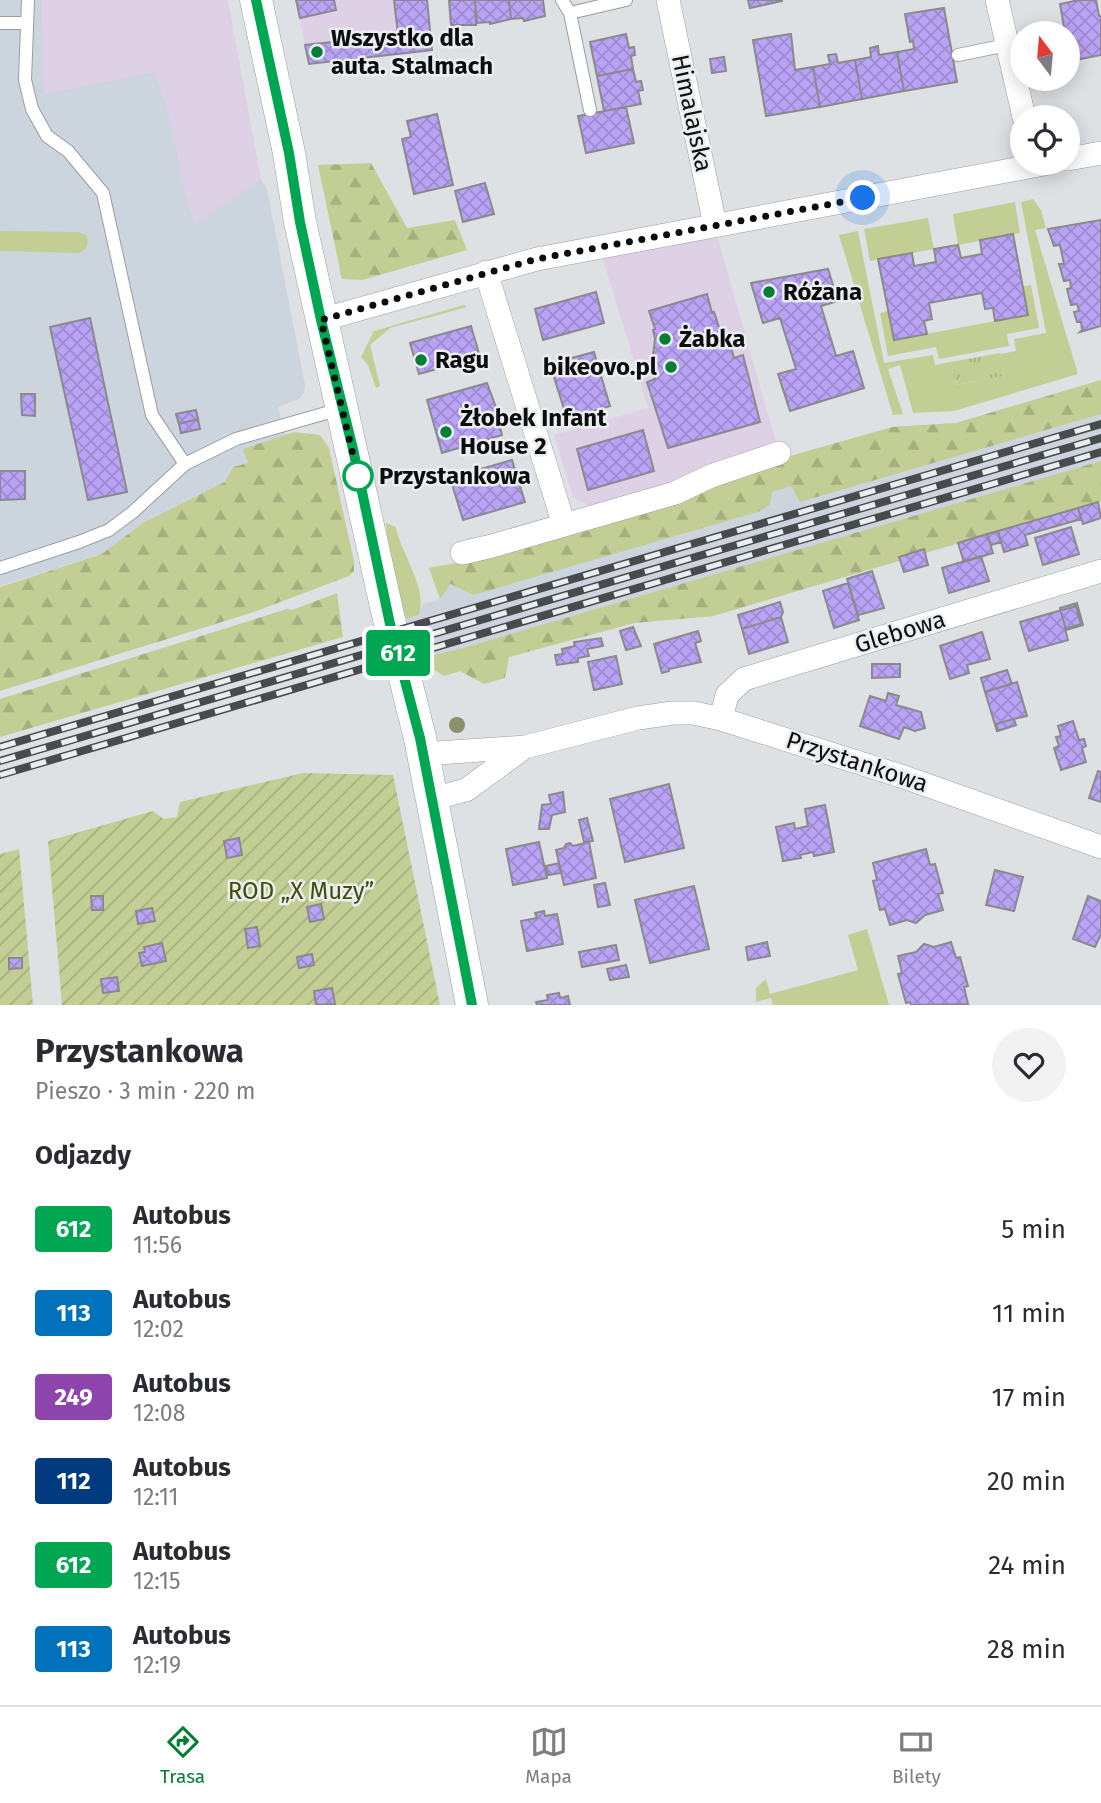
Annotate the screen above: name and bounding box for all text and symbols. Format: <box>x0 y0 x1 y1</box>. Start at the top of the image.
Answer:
north arrow <box>1010 21 1080 91</box>
map controls <box>1010 21 1080 175</box>
place label: Wszystko dla auta. Stalmach <box>331 24 493 80</box>
marker: Wszystko dla auta. Stalmach <box>309 44 325 60</box>
street label: Himalajska <box>666 52 718 174</box>
button: locate <box>1010 105 1080 175</box>
your location <box>845 180 880 215</box>
place label: Różana <box>783 278 862 306</box>
marker: Różana <box>761 284 777 300</box>
place label: Żabka <box>679 324 745 353</box>
marker: Żabka <box>657 331 673 347</box>
place label: Ragu <box>435 346 489 374</box>
marker: Ragu <box>413 352 429 368</box>
place label: bikeovo.pl <box>543 353 658 381</box>
marker: bikeovo.pl <box>663 359 679 375</box>
place label: Żłobek Infant House 2 <box>460 403 607 460</box>
marker: Żłobek Infant House 2 <box>438 424 454 440</box>
marker: Przystankowa <box>343 461 373 491</box>
place label: Przystankowa <box>379 462 531 490</box>
street label: Glebowa <box>851 605 949 659</box>
line badge: 612 <box>358 630 438 676</box>
text: 612 <box>380 639 416 667</box>
street label: Przystankowa <box>783 726 931 798</box>
park label: ROD „X Muzy” <box>228 877 374 905</box>
button: heart <box>992 1028 1066 1102</box>
text: Przystankowa <box>35 1031 244 1071</box>
text: Pieszo · 3 min · 220 m <box>35 1077 256 1105</box>
text: Odjazdy <box>35 1140 131 1171</box>
text: Autobus <box>133 1200 231 1231</box>
text: 5 min <box>1001 1214 1066 1245</box>
text: 612 <box>56 1215 91 1243</box>
text: 11:56 <box>133 1231 182 1259</box>
text: Autobus <box>133 1284 231 1315</box>
text: 11 min <box>992 1298 1066 1329</box>
text: 113 <box>56 1299 91 1327</box>
text: 12:02 <box>133 1315 184 1343</box>
text: Autobus <box>133 1368 231 1399</box>
text: 17 min <box>991 1382 1066 1413</box>
text: 249 <box>54 1383 93 1411</box>
text: 12:08 <box>133 1399 185 1427</box>
text: Autobus <box>133 1452 231 1483</box>
text: 20 min <box>987 1466 1066 1497</box>
text: 112 <box>56 1467 91 1495</box>
text: 12:11 <box>133 1483 179 1511</box>
text: Autobus <box>133 1536 231 1567</box>
text: 24 min <box>988 1550 1066 1581</box>
text: 612 <box>56 1551 91 1579</box>
text: 12:15 <box>133 1567 180 1595</box>
text: Autobus <box>133 1620 231 1651</box>
text: 28 min <box>987 1634 1066 1665</box>
text: 113 <box>56 1635 91 1663</box>
text: 12:19 <box>133 1651 181 1679</box>
tab: Trasa <box>160 1723 205 1788</box>
tab: Mapa <box>525 1723 572 1788</box>
tab: Bilety <box>892 1723 941 1788</box>

